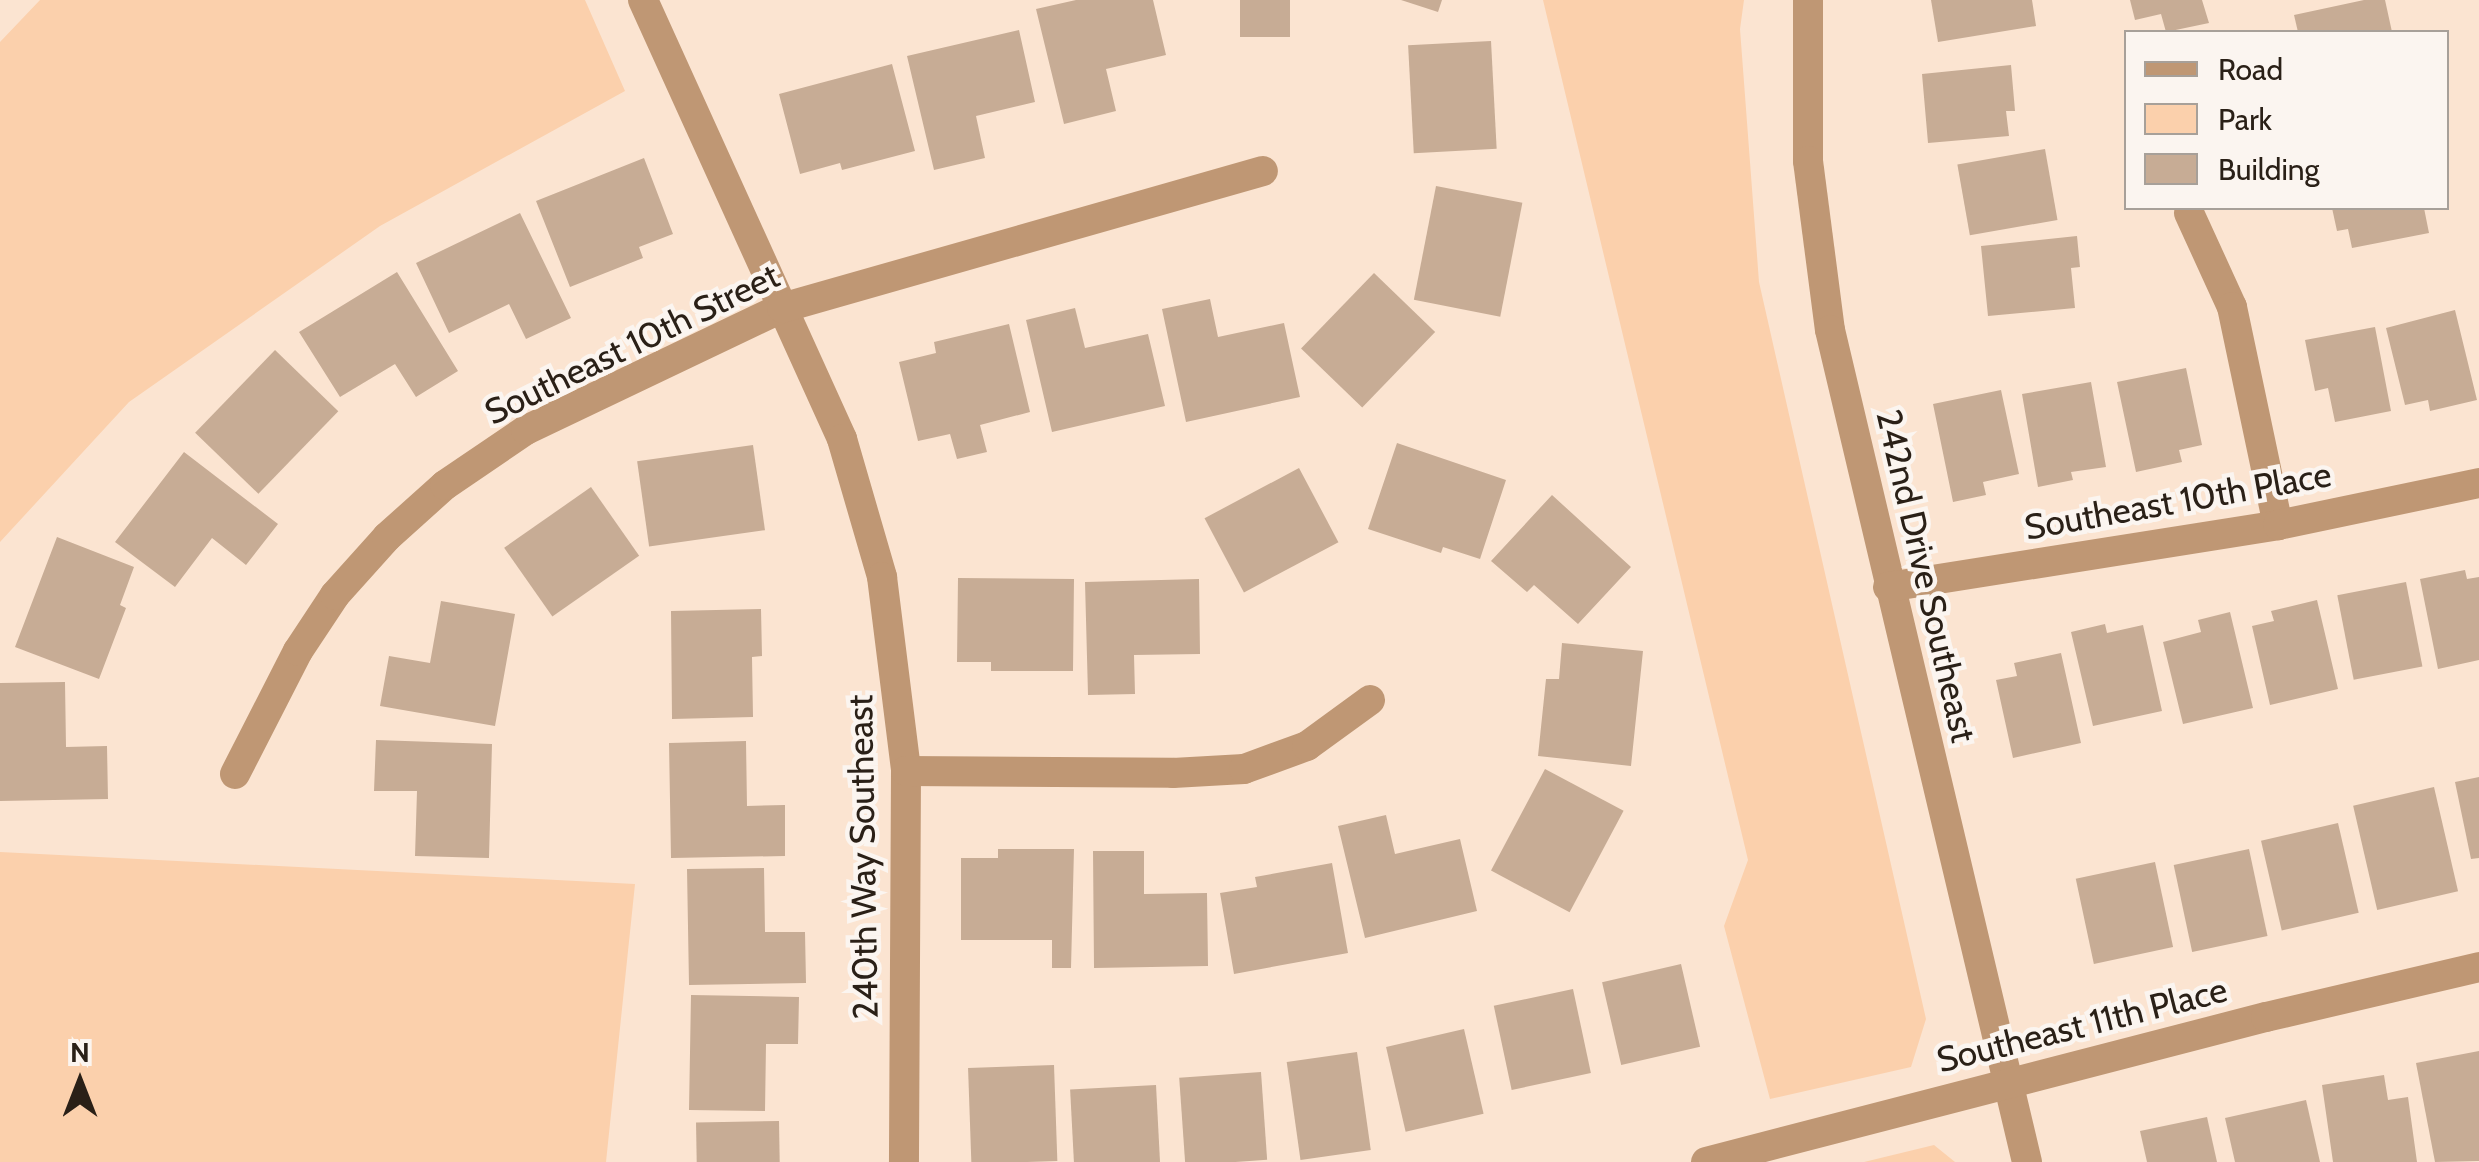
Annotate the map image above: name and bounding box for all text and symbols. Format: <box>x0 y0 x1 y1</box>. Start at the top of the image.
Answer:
legend <box>2124 30 2449 210</box>
text: Road <box>2218 51 2283 88</box>
text: Park <box>2218 101 2272 138</box>
text: Building <box>2218 151 2320 188</box>
street label: Southeast 10th Street <box>478 255 786 433</box>
street label: 242nd Drive Southeast <box>1867 406 1985 746</box>
street label: Southeast 10th Place <box>2021 453 2335 549</box>
street label: 240th Way Southeast <box>839 694 887 1020</box>
street label: Southeast 11th Place <box>1933 969 2231 1081</box>
north arrow <box>30 1032 130 1132</box>
text: N <box>70 1035 90 1069</box>

